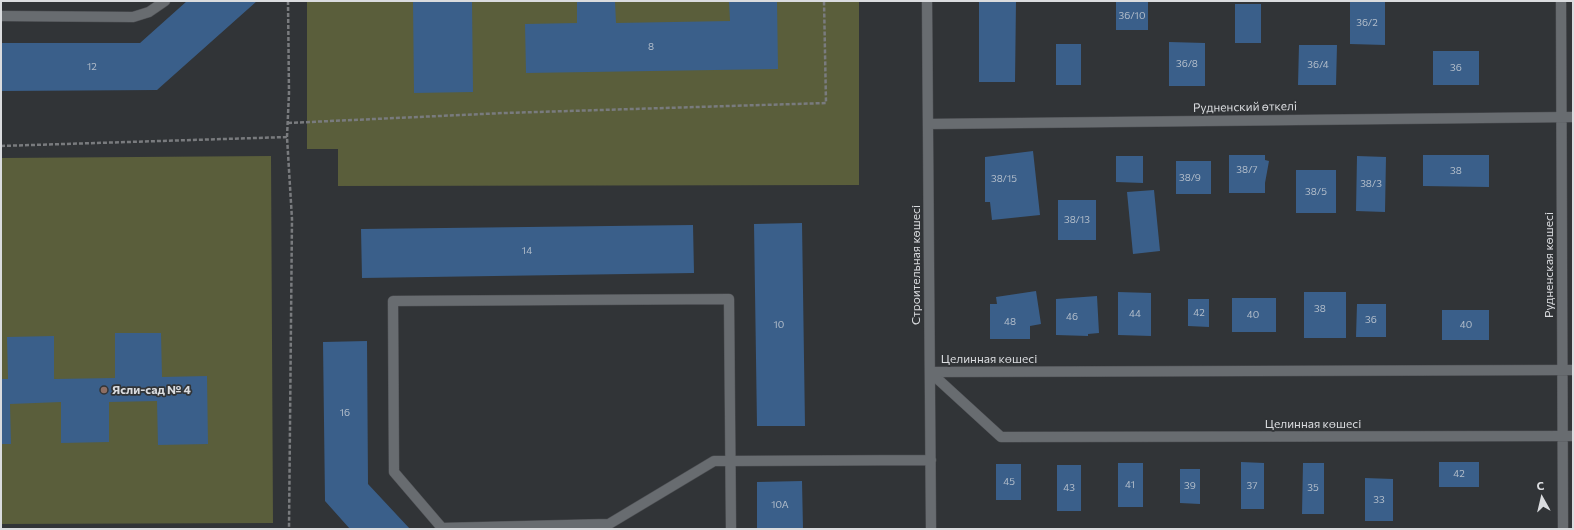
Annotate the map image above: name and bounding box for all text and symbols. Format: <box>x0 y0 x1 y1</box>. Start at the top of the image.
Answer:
house number: 36/10 <box>1119 10 1145 22</box>
house number: 36/2 <box>1356 17 1378 29</box>
house number: 8 <box>648 41 654 53</box>
house number: 36/8 <box>1176 58 1198 70</box>
house number: 36/4 <box>1307 59 1329 71</box>
house number: 12 <box>87 61 97 73</box>
house number: 36 <box>1450 62 1462 74</box>
street label: Рудненский өткелі <box>1193 99 1297 115</box>
house number: 38/7 <box>1236 164 1258 176</box>
house number: 38 <box>1450 165 1462 177</box>
house number: 38/9 <box>1179 172 1201 184</box>
house number: 38/15 <box>991 173 1017 185</box>
house number: 38/3 <box>1360 178 1382 190</box>
house number: 38/5 <box>1305 186 1327 198</box>
street label: Строительная көшесі <box>909 205 923 325</box>
street label: Рудненская көшесі <box>1542 212 1556 318</box>
house number: 38/13 <box>1064 214 1090 226</box>
house number: 14 <box>522 245 532 257</box>
house number: 38 <box>1314 303 1326 315</box>
house number: 42 <box>1193 307 1205 319</box>
house number: 44 <box>1129 308 1141 320</box>
house number: 40 <box>1247 309 1259 321</box>
house number: 46 <box>1066 311 1078 323</box>
house number: 36 <box>1365 314 1377 326</box>
house number: 48 <box>1004 316 1016 328</box>
house number: 10 <box>774 319 784 331</box>
house number: 40 <box>1460 319 1472 331</box>
street label: Целинная көшесі <box>941 352 1037 366</box>
place label: Ясли-сад № 4 <box>112 383 191 397</box>
marker: Ясли-сад № 4 <box>99 385 109 395</box>
house number: 16 <box>340 407 350 419</box>
street label: Целинная көшесі <box>1265 417 1361 431</box>
house number: 42 <box>1453 468 1465 480</box>
house number: 45 <box>1003 476 1015 488</box>
north arrow <box>1522 478 1562 518</box>
house number: 41 <box>1125 479 1135 491</box>
text: С <box>1536 479 1545 493</box>
house number: 39 <box>1184 480 1196 492</box>
house number: 37 <box>1247 480 1257 492</box>
house number: 43 <box>1063 482 1075 494</box>
house number: 35 <box>1307 482 1319 494</box>
house number: 33 <box>1373 494 1385 506</box>
house number: 10А <box>771 499 789 511</box>

